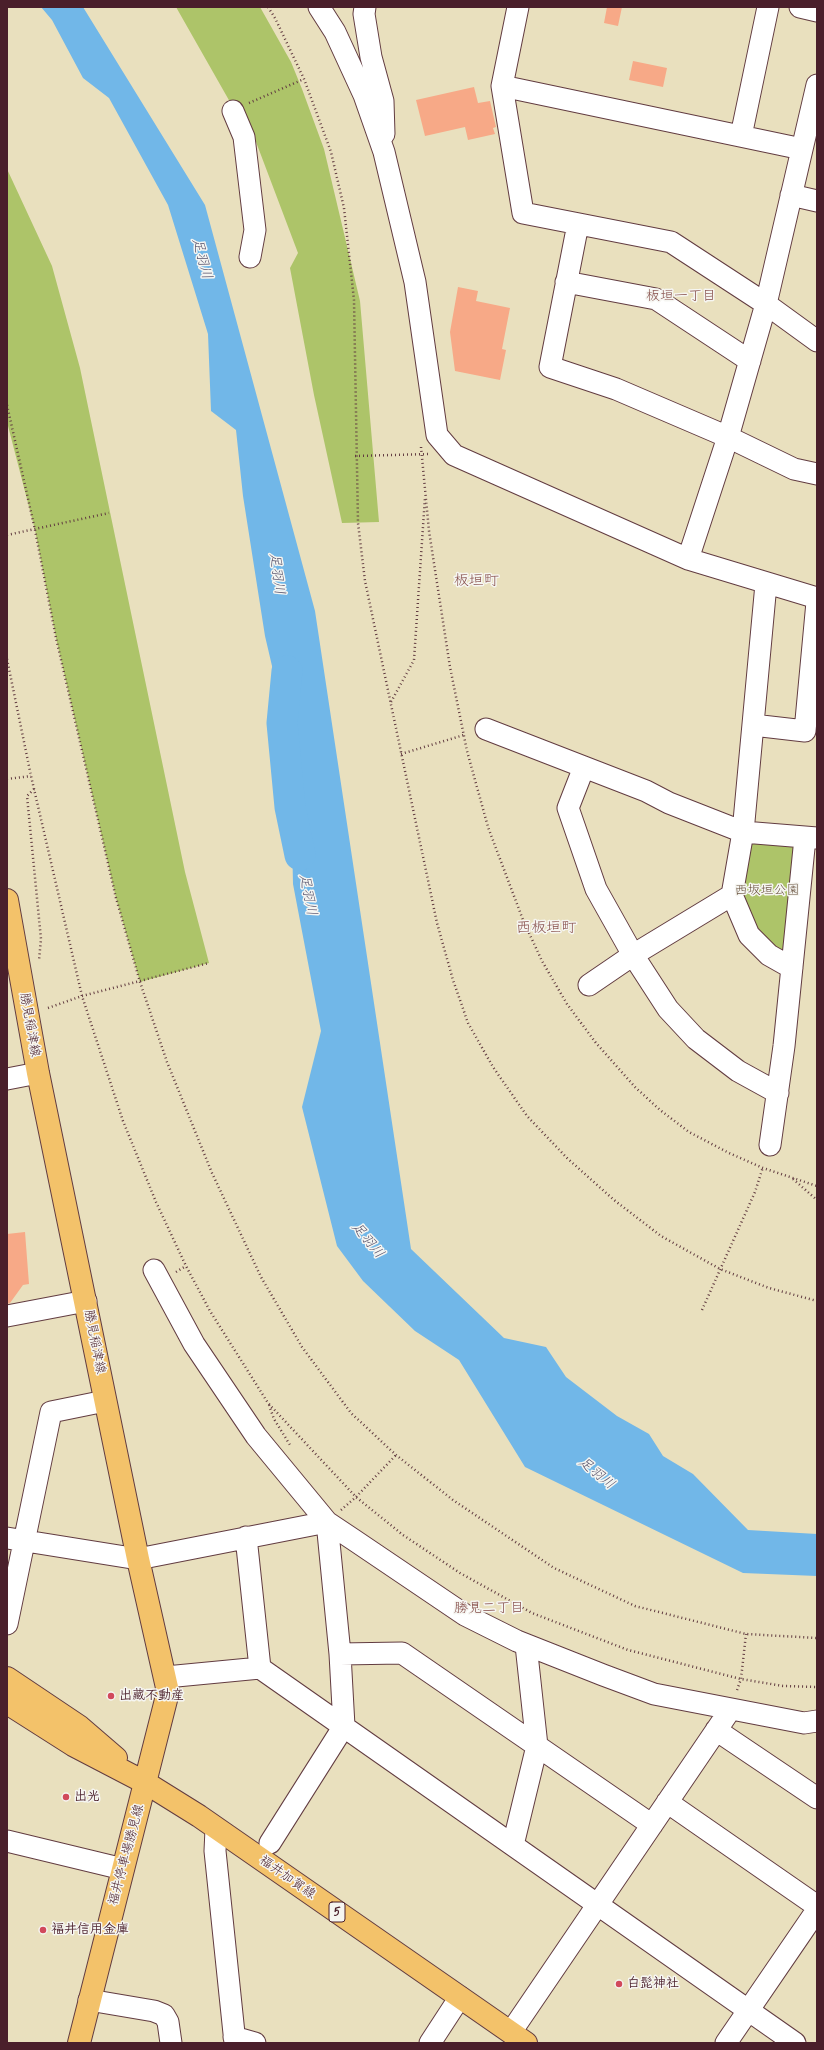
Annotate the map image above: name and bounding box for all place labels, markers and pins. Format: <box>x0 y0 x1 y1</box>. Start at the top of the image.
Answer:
place label: 出藏不動産 <box>119 1688 184 1704</box>
marker: 出藏不動産 <box>106 1691 116 1701</box>
place label: 出光 <box>74 1789 100 1805</box>
marker: 出光 <box>61 1792 71 1802</box>
place label: 福井信用金庫 <box>51 1922 129 1938</box>
marker: 福井信用金庫 <box>38 1925 48 1935</box>
place label: 白髭神社 <box>627 1976 679 1992</box>
marker: 白髭神社 <box>614 1979 624 1989</box>

